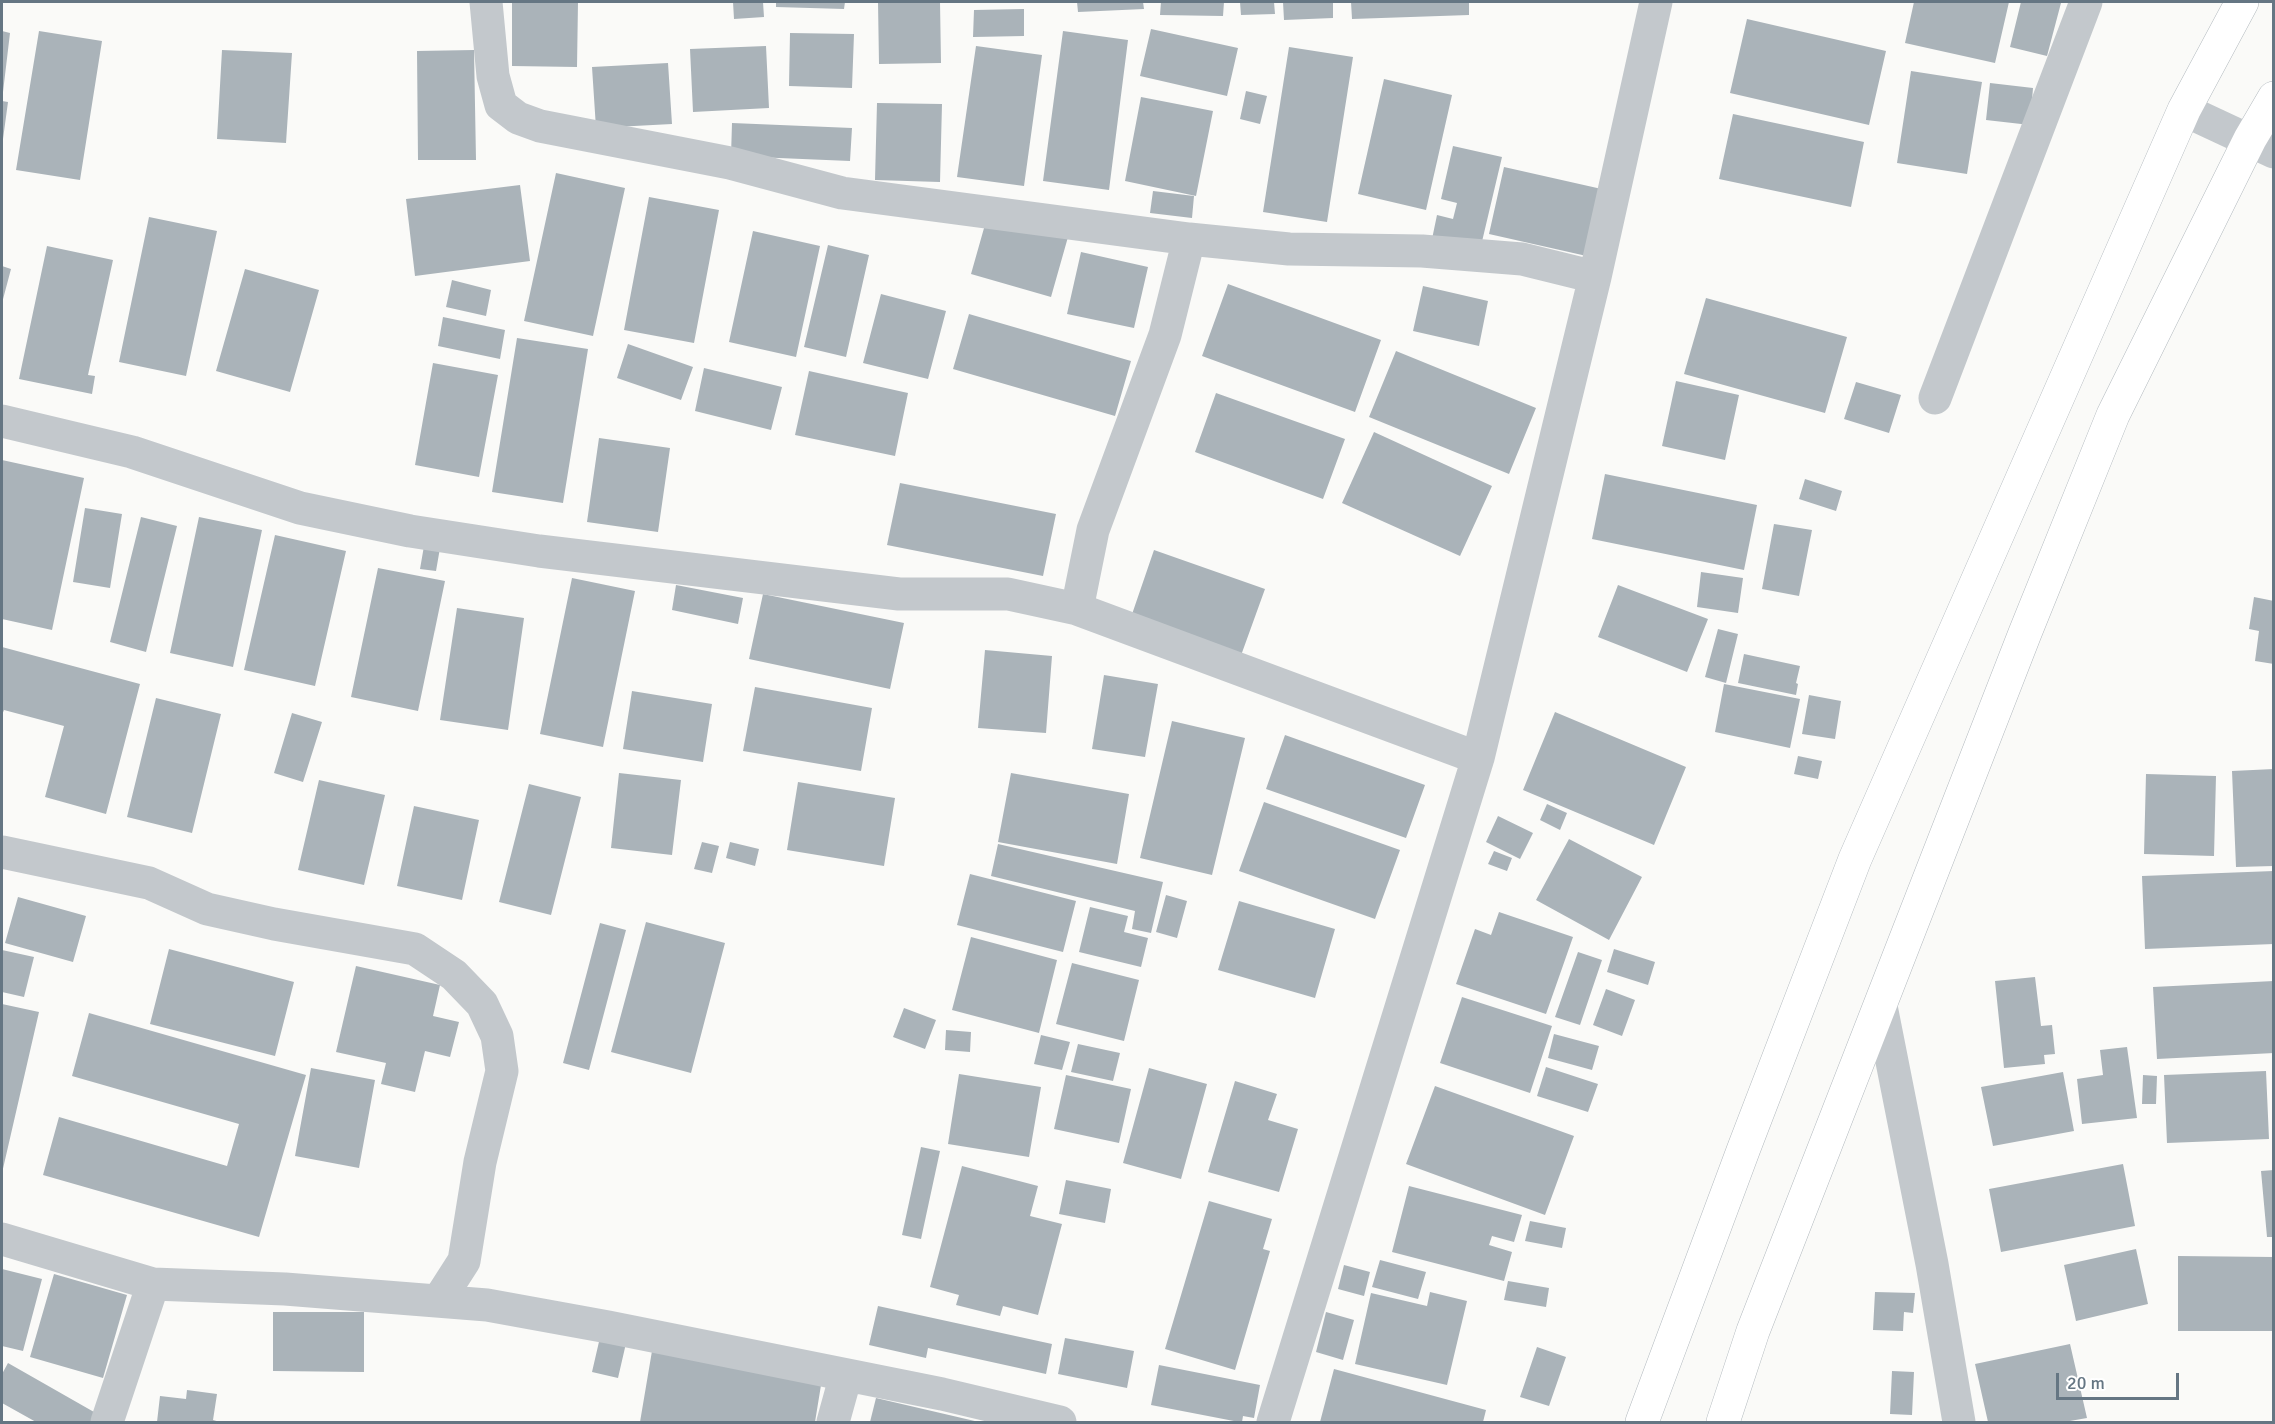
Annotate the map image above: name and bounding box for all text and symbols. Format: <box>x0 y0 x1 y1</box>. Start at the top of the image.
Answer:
scale bar <box>2059 1361 2182 1399</box>
text: 20 m <box>2067 1372 2105 1394</box>

